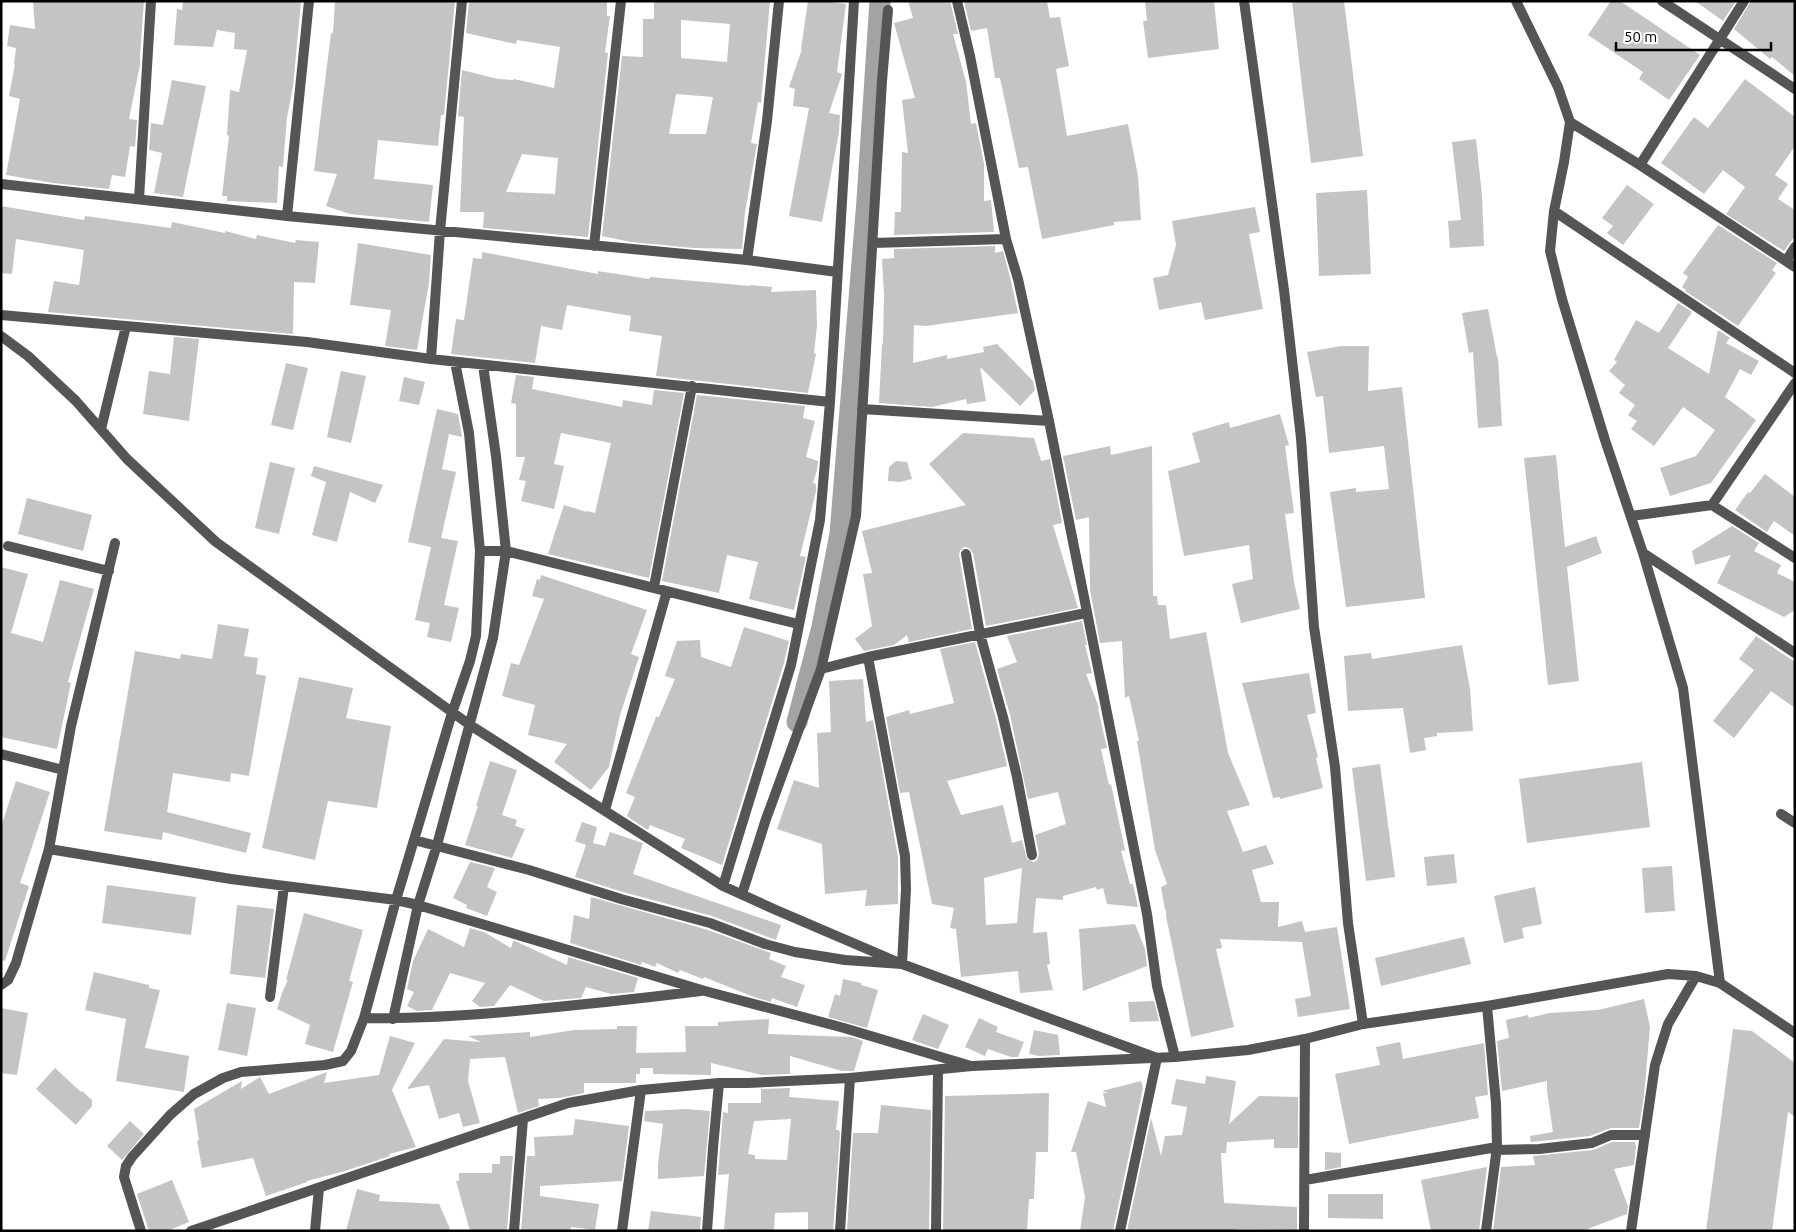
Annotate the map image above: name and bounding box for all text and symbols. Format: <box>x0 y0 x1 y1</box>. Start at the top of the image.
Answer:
scale bar <box>1616 20 1771 52</box>
text: 50 m <box>1624 28 1657 45</box>

